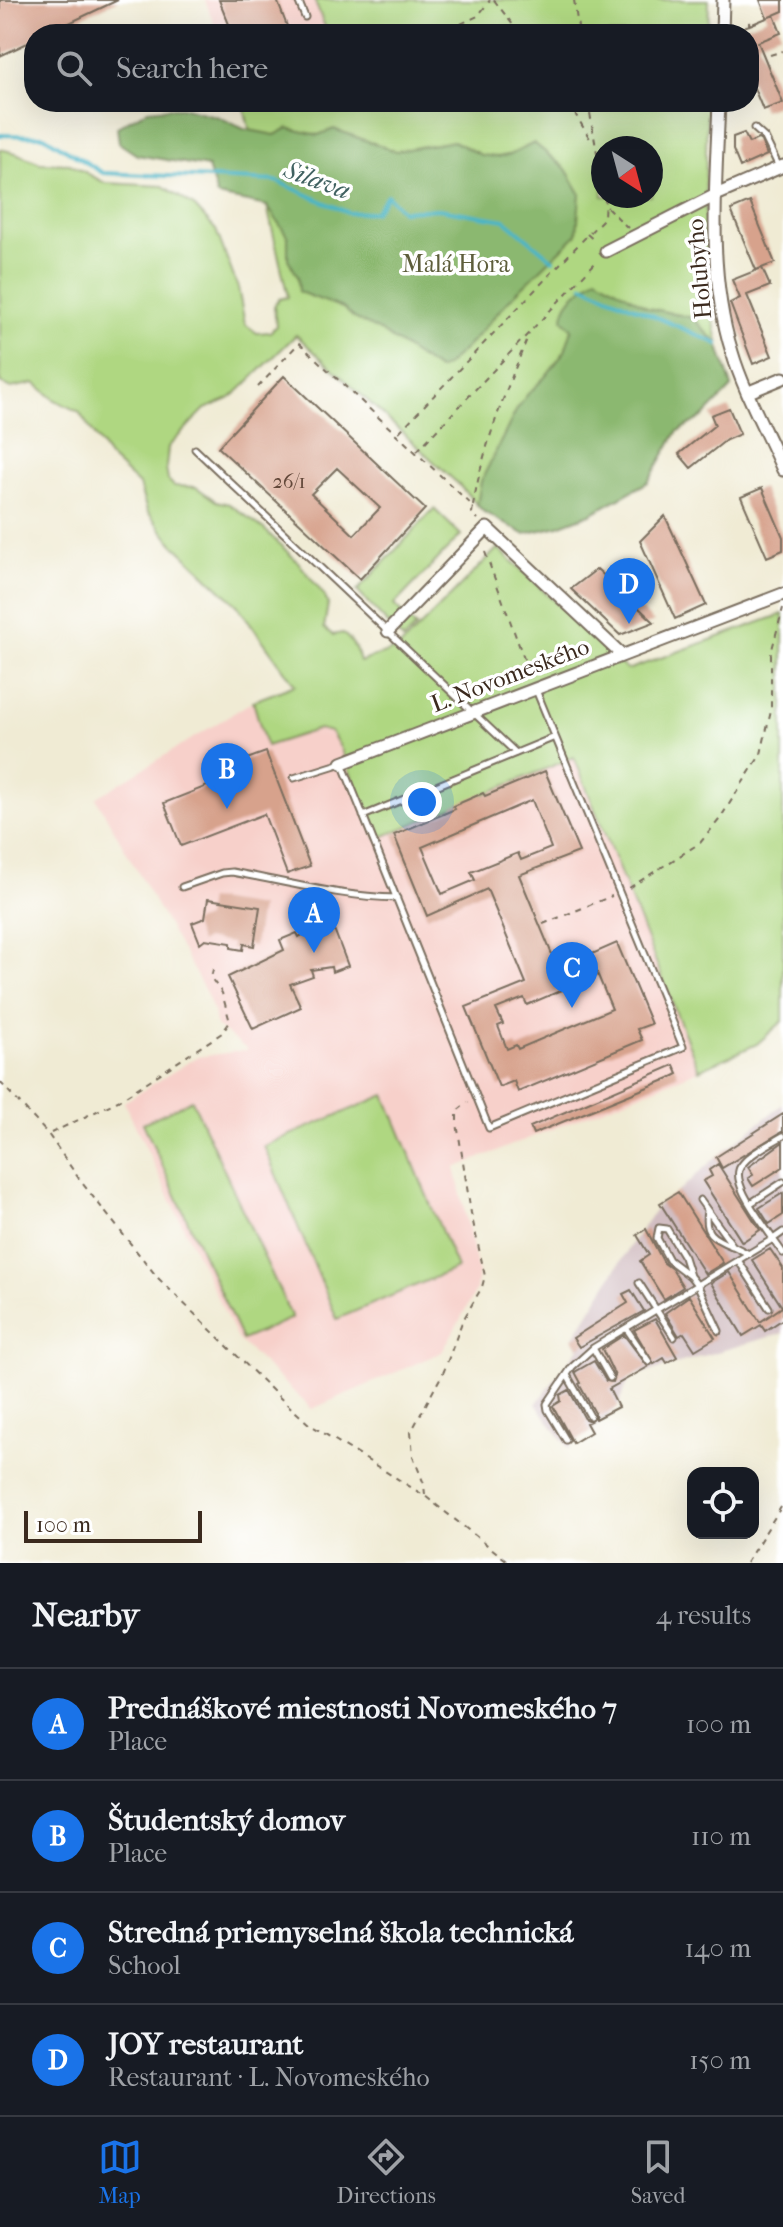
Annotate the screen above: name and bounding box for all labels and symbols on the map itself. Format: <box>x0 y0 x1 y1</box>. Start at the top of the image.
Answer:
north arrow <box>591 136 663 208</box>
water label: Silava <box>279 154 354 206</box>
street label: Holubyho <box>681 218 717 320</box>
park label: Malá Hora <box>402 250 511 278</box>
house number: 26/1 <box>272 470 306 493</box>
pin: D <box>603 558 655 624</box>
street label: L. Novomeského <box>427 632 593 718</box>
pin: B <box>201 743 253 809</box>
your location <box>402 782 442 822</box>
pin: A <box>288 887 340 953</box>
pin: C <box>546 942 598 1008</box>
scale bar <box>24 1507 202 1543</box>

